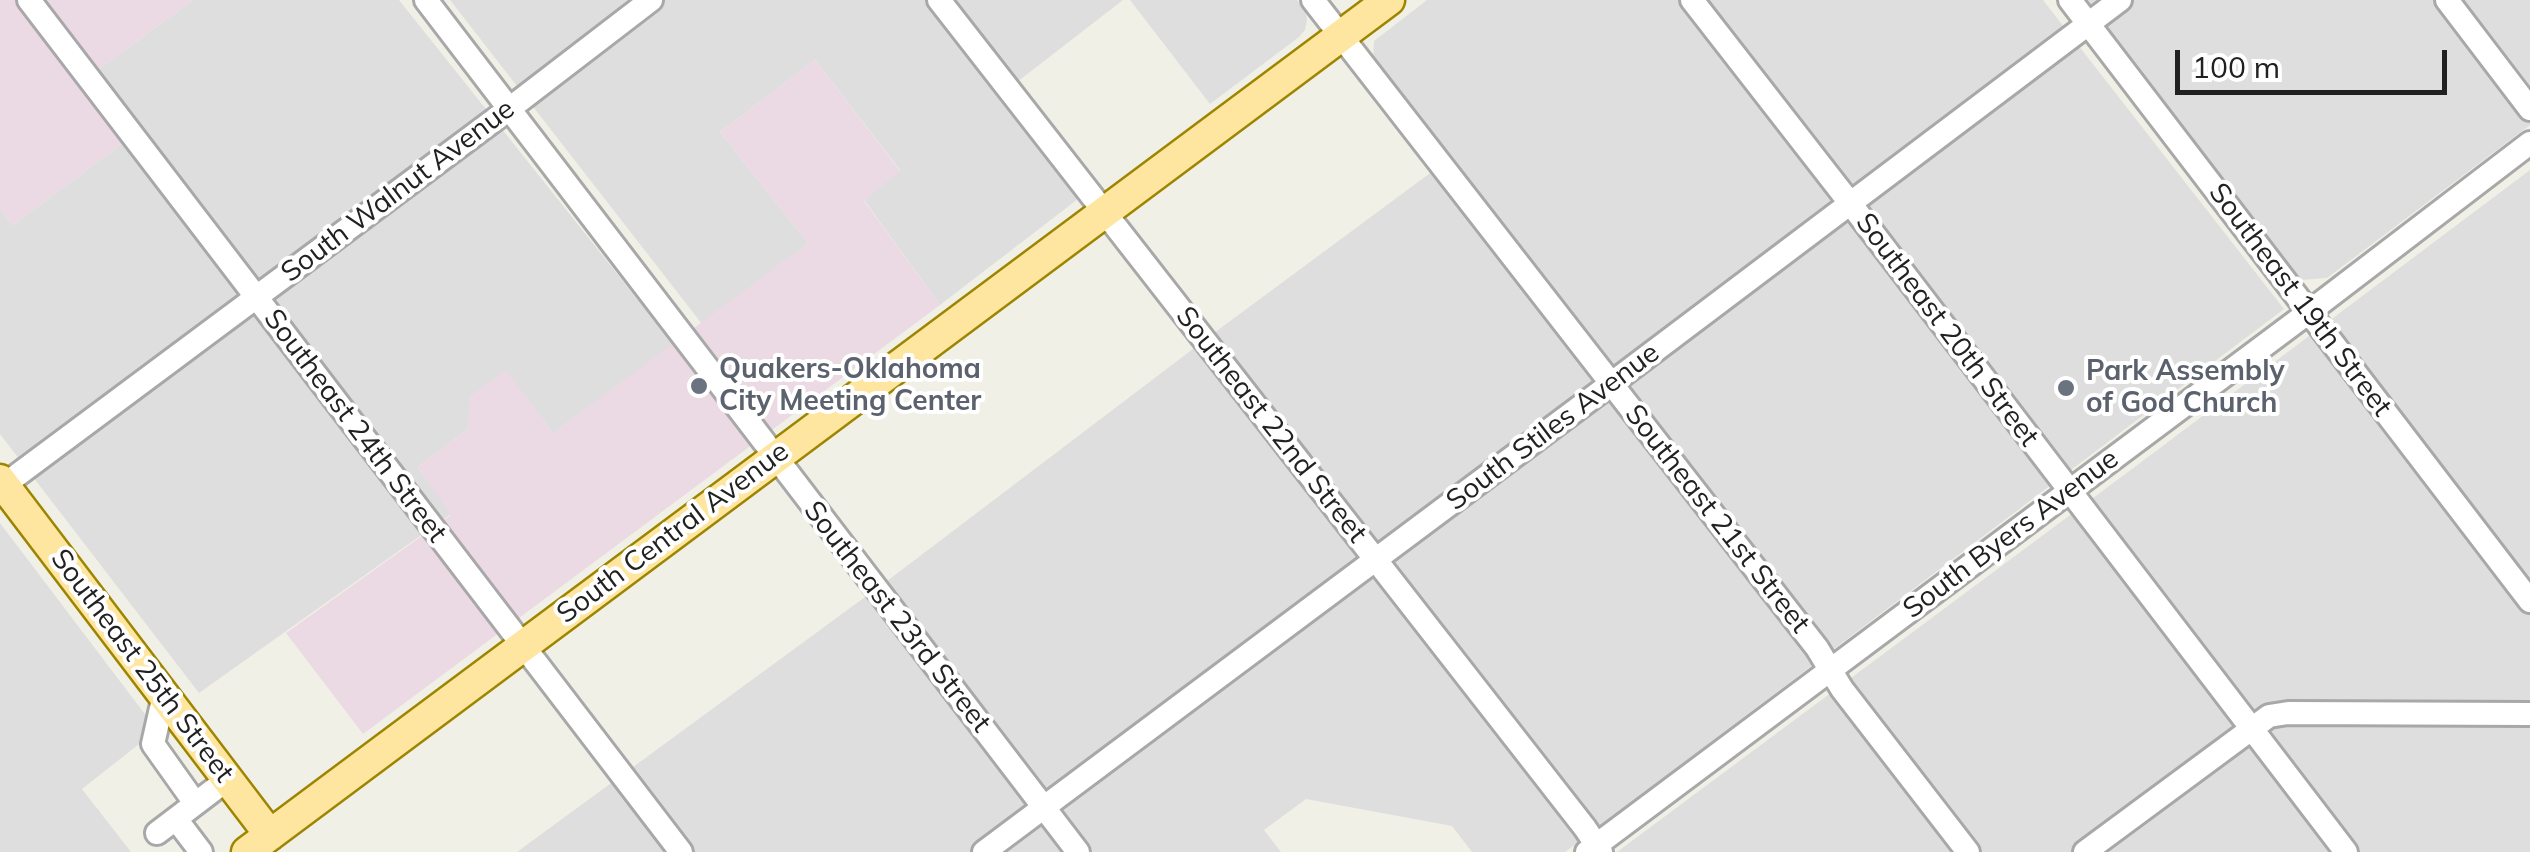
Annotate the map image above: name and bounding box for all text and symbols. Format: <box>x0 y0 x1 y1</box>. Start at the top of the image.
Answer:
scale bar <box>2180 30 2452 92</box>
text: 100 m <box>2192 48 2280 86</box>
street label: South Walnut Avenue <box>275 92 521 290</box>
street label: Southeast 19th Street <box>2201 177 2399 423</box>
street label: Southeast 20th Street <box>1848 207 2046 453</box>
street label: Southeast 22nd Street <box>1168 300 1374 550</box>
street label: Southeast 24th Street <box>256 303 454 549</box>
street label: South Stiles Avenue <box>1440 336 1666 518</box>
place label: Quakers-Oklahoma City Meeting Center <box>719 353 981 419</box>
place label: Park Assembly of God Church <box>2086 355 2285 421</box>
marker: Quakers-Oklahoma City Meeting Center <box>688 375 710 397</box>
marker: Park Assembly of God Church <box>2055 377 2077 399</box>
street label: Southeast 21st Street <box>1617 398 1817 640</box>
street label: South Central Avenue <box>551 435 795 631</box>
street label: South Byers Avenue <box>1897 442 2125 626</box>
street label: Southeast 23rd Street <box>796 495 998 739</box>
street label: Southeast 25th Street <box>43 543 241 789</box>

